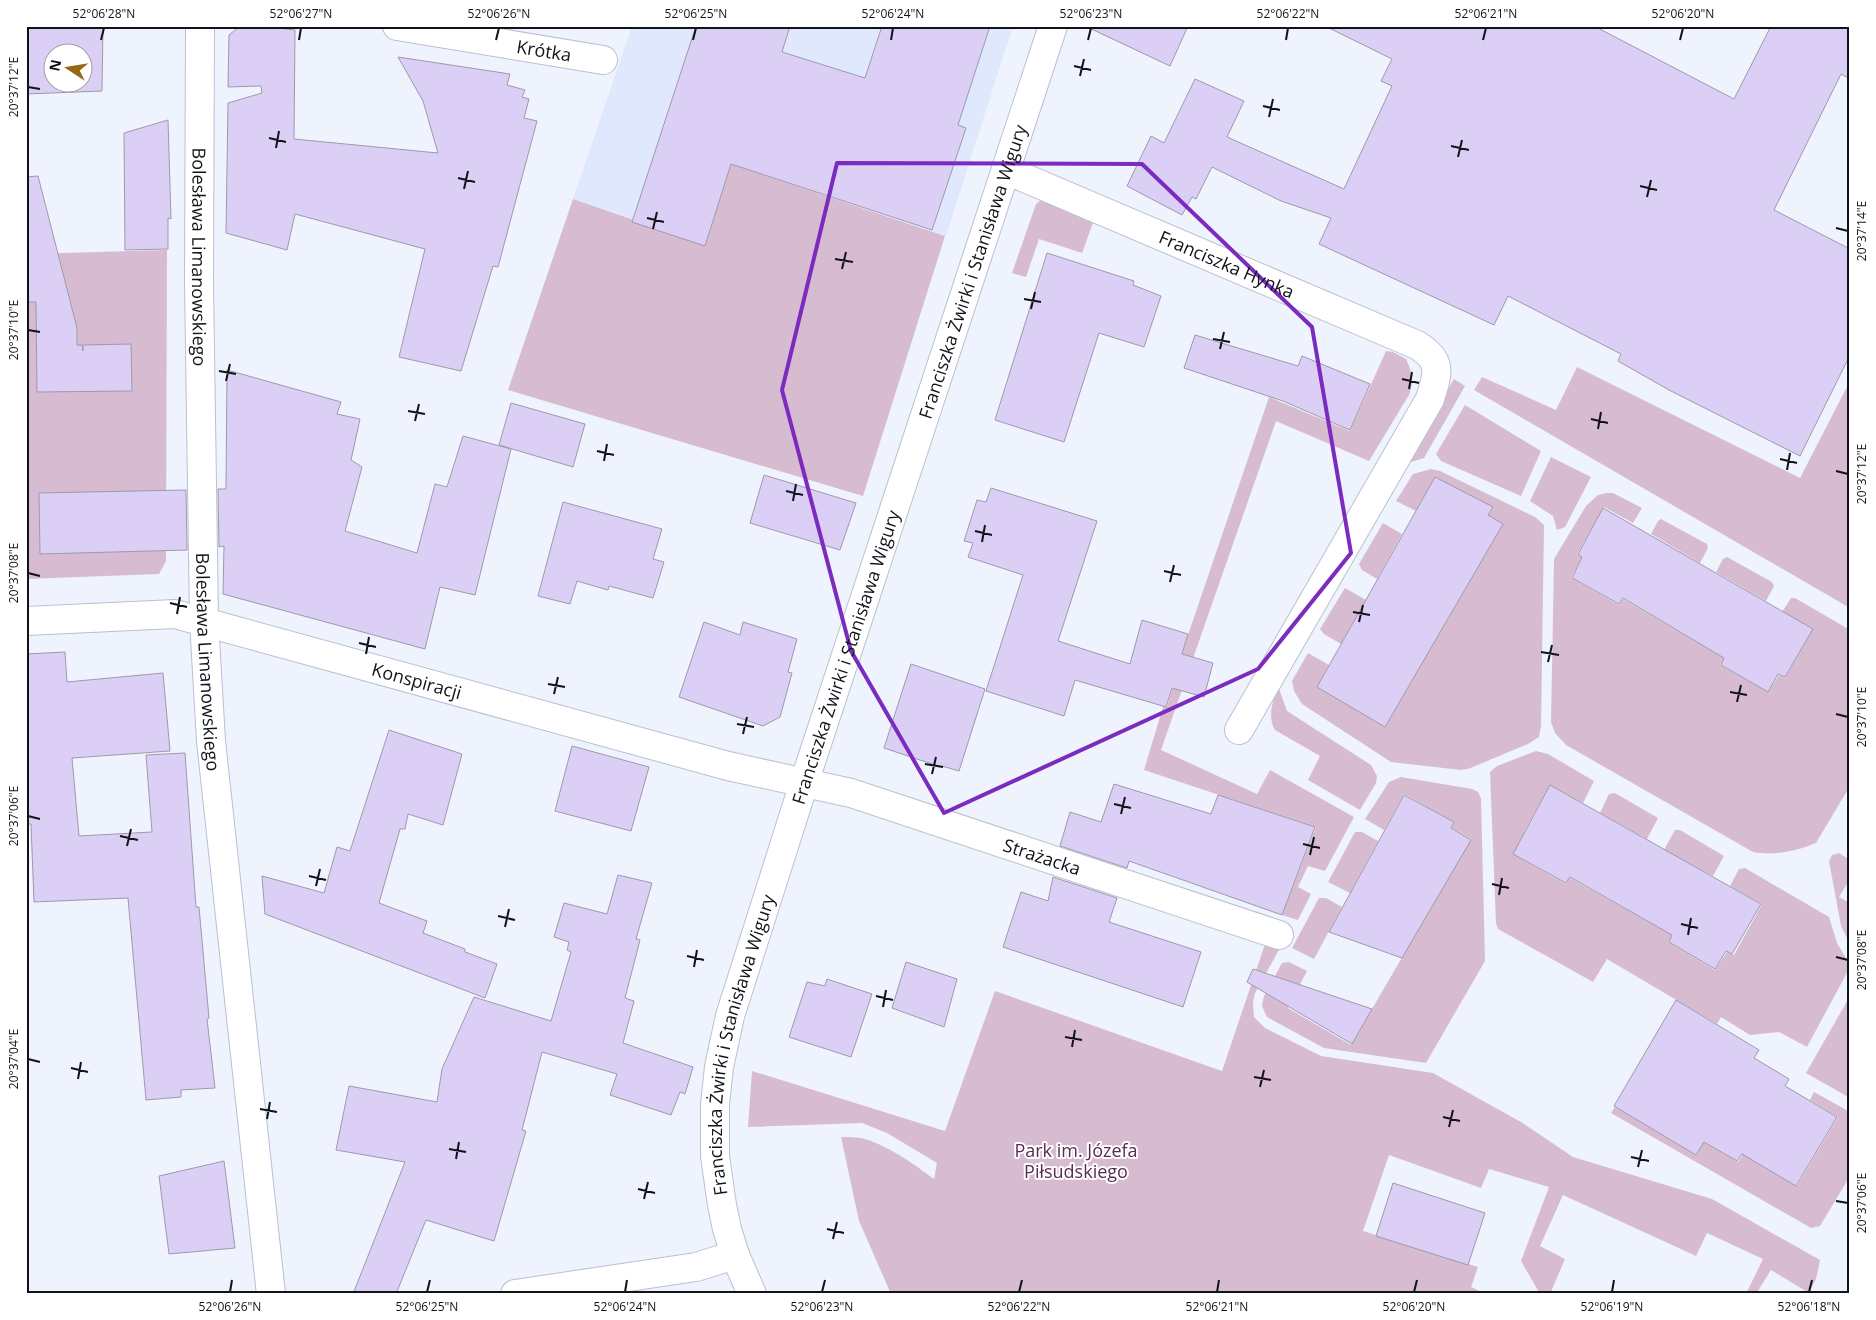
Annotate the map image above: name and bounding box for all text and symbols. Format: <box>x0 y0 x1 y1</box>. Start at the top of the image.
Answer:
text: 52°06'28"N <box>73 5 135 22</box>
text: 52°06'27"N <box>270 5 332 22</box>
text: 52°06'26"N <box>468 5 530 22</box>
text: 52°06'25"N <box>665 5 727 22</box>
text: 52°06'24"N <box>862 5 924 22</box>
text: 52°06'23"N <box>1060 5 1122 22</box>
text: 52°06'22"N <box>1257 5 1319 22</box>
text: 52°06'21"N <box>1455 5 1517 22</box>
text: 52°06'20"N <box>1652 5 1714 22</box>
street label: Krótka <box>515 34 573 67</box>
north arrow <box>42 42 92 92</box>
text: 20°37'12"E <box>5 57 22 117</box>
text: N <box>44 58 65 73</box>
street label: Franciszka Żwirki i Stanisława Wigury <box>913 120 1032 422</box>
street label: Bolesława Limanowskiego <box>187 148 212 367</box>
text: 20°37'14"E <box>1853 201 1870 261</box>
street label: Franciszka Hynka <box>1155 225 1298 303</box>
text: 20°37'10"E <box>5 300 22 360</box>
text: 20°37'12"E <box>1853 444 1870 504</box>
street label: Franciszka Żwirki i Stanisława Wigury <box>786 506 905 807</box>
text: 20°37'08"E <box>5 543 22 603</box>
street label: Bolesława Limanowskiego <box>191 552 226 772</box>
street label: Konspiracji <box>369 657 464 704</box>
text: 20°37'10"E <box>1853 687 1870 747</box>
text: 20°37'06"E <box>5 786 22 846</box>
street label: Strażacka <box>1000 832 1084 880</box>
street label: Franciszka Żwirki i Stanisława Wigury <box>703 890 780 1197</box>
text: 20°37'08"E <box>1853 930 1870 990</box>
text: 20°37'04"E <box>5 1029 22 1089</box>
park label: Park im. Józefa Piłsudskiego <box>1014 1138 1138 1183</box>
text: 20°37'06"E <box>1853 1173 1870 1233</box>
text: 52°06'26"N <box>199 1298 261 1315</box>
text: 52°06'25"N <box>396 1298 458 1315</box>
text: 52°06'24"N <box>594 1298 656 1315</box>
text: 52°06'23"N <box>791 1298 853 1315</box>
text: 52°06'22"N <box>988 1298 1050 1315</box>
text: 52°06'21"N <box>1186 1298 1248 1315</box>
text: 52°06'20"N <box>1383 1298 1445 1315</box>
text: 52°06'19"N <box>1581 1298 1643 1315</box>
text: 52°06'18"N <box>1778 1298 1840 1315</box>

